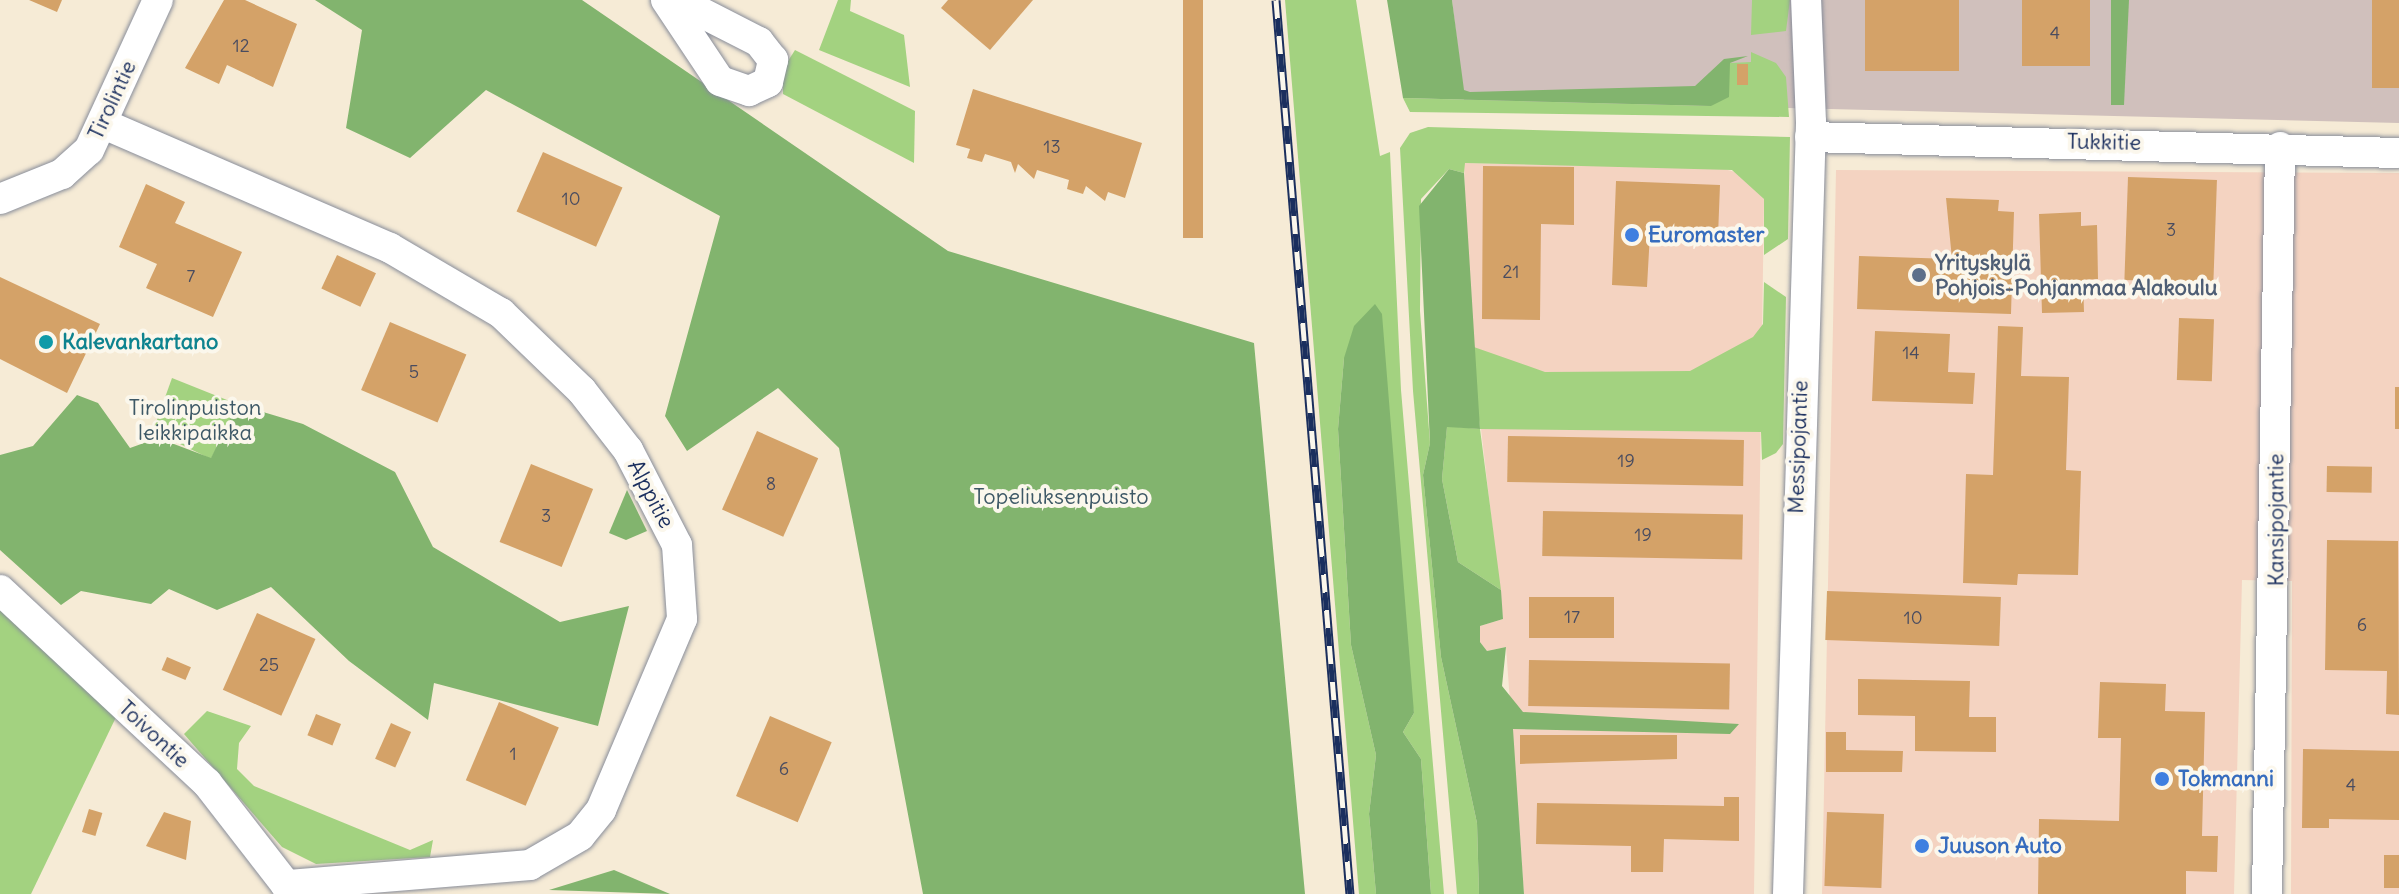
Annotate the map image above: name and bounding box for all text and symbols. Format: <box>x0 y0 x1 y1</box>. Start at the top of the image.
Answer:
house number: 4 <box>2050 22 2060 44</box>
house number: 12 <box>232 35 250 57</box>
street label: Tirolintie <box>82 56 142 144</box>
street label: Tukkitie <box>2067 128 2141 156</box>
house number: 13 <box>1043 136 1061 158</box>
house number: 10 <box>562 188 580 210</box>
house number: 3 <box>2166 219 2176 241</box>
place label: Euromaster <box>1648 222 1764 248</box>
marker: Euromaster <box>1623 226 1641 244</box>
place label: Yrityskylä Pohjois-Pohjanmaa Alakoulu <box>1935 249 2218 300</box>
house number: 21 <box>1502 261 1520 283</box>
house number: 7 <box>187 265 195 287</box>
marker: Yrityskylä Pohjois-Pohjanmaa Alakoulu <box>1910 266 1928 284</box>
place label: Kalevankartano <box>62 329 218 355</box>
marker: Kalevankartano <box>37 333 55 351</box>
house number: 14 <box>1902 342 1920 364</box>
house number: 5 <box>409 361 419 383</box>
street label: Messipojantie <box>1782 380 1814 514</box>
park label: Tirolinpuiston leikkipaikka <box>128 394 262 446</box>
house number: 19 <box>1617 450 1635 472</box>
street label: Kansipojantie <box>2263 454 2289 586</box>
street label: Alppitie <box>622 455 680 533</box>
house number: 8 <box>766 473 776 495</box>
park label: Topeliuksenpuisto <box>973 484 1149 510</box>
house number: 3 <box>541 505 551 527</box>
house number: 19 <box>1634 524 1652 546</box>
house number: 17 <box>1564 606 1580 628</box>
house number: 10 <box>1904 607 1922 629</box>
house number: 6 <box>2357 614 2367 636</box>
house number: 25 <box>259 654 279 676</box>
street label: Toivontie <box>113 695 195 773</box>
house number: 1 <box>509 743 517 765</box>
house number: 6 <box>779 758 789 780</box>
place label: Tokmanni <box>2178 766 2274 792</box>
marker: Tokmanni <box>2153 770 2171 788</box>
house number: 4 <box>2346 774 2356 796</box>
place label: Juuson Auto <box>1938 833 2062 859</box>
marker: Juuson Auto <box>1913 837 1931 855</box>

